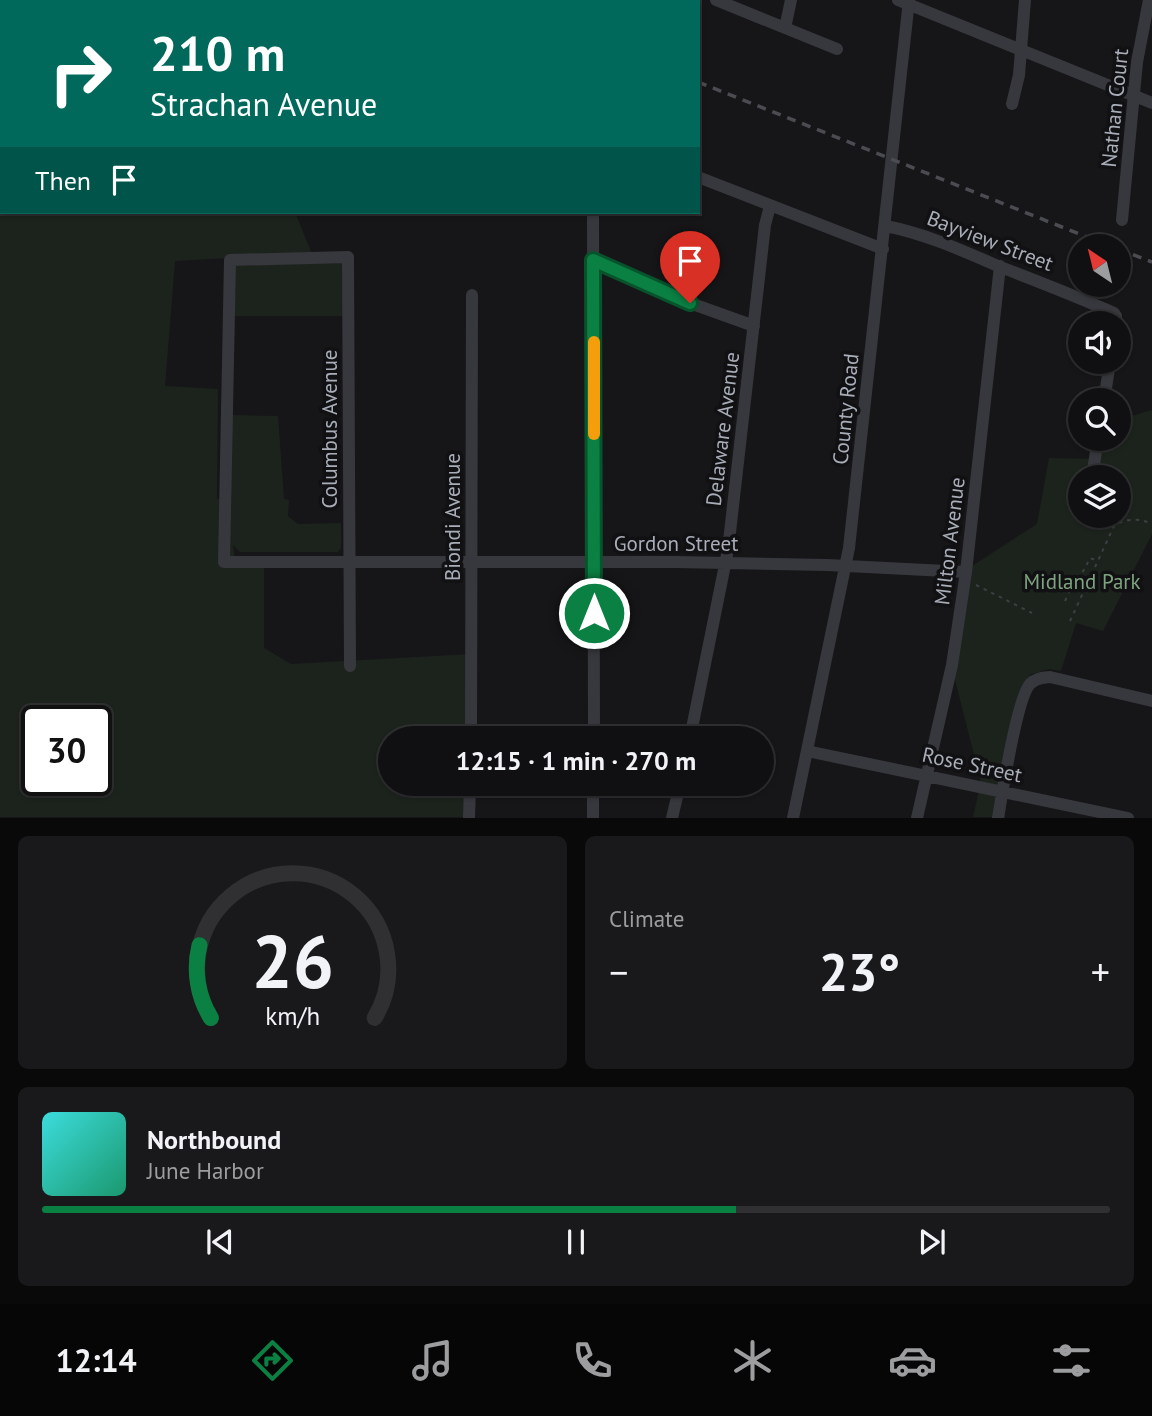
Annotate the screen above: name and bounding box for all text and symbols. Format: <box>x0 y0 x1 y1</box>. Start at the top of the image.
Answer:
text: 210 m <box>150 21 285 85</box>
icon: right <box>35 28 126 119</box>
street label: Nathan Court <box>1095 47 1134 169</box>
text: Strachan Avenue <box>150 83 377 125</box>
icon: arrive <box>105 161 143 199</box>
text: Then <box>35 164 91 197</box>
street label: Bayview Street <box>923 204 1057 277</box>
pin <box>660 231 720 303</box>
north arrow <box>1068 234 1130 298</box>
map controls <box>1068 234 1131 528</box>
icon: arrive <box>671 242 709 280</box>
button: sound <box>1068 311 1131 374</box>
street label: Columbus Avenue <box>316 349 343 509</box>
street label: Delaware Avenue <box>700 350 745 508</box>
street label: County Road <box>826 352 865 466</box>
button: search <box>1068 388 1131 451</box>
street label: Biondi Avenue <box>439 453 466 581</box>
button: layers <box>1068 465 1131 528</box>
street label: Milton Avenue <box>928 476 971 606</box>
street label: Gordon Street <box>614 530 738 557</box>
park label: Midland Park <box>1023 568 1141 595</box>
position arrow <box>557 576 631 650</box>
speed limit sign: 30 <box>21 705 112 796</box>
street label: Rose Street <box>920 741 1025 788</box>
text: 12:15 · 1 min · 270 m <box>456 744 696 777</box>
text: Climate <box>609 904 684 933</box>
text: 26 <box>251 915 334 1009</box>
text: 23° <box>819 938 900 1005</box>
text: − <box>609 947 628 996</box>
text: + <box>1091 947 1110 996</box>
text: km/h <box>265 1000 320 1032</box>
text: Northbound <box>147 1123 281 1156</box>
text: June Harbor <box>147 1156 264 1185</box>
icon: previous <box>201 1223 239 1261</box>
icon: pause <box>557 1223 595 1261</box>
icon: next <box>913 1223 951 1261</box>
icon: directions <box>248 1336 297 1385</box>
icon: music <box>408 1336 457 1385</box>
icon: phone <box>568 1336 617 1385</box>
icon: climate <box>728 1336 777 1385</box>
icon: car <box>888 1336 937 1385</box>
icon: filters <box>1047 1336 1096 1385</box>
text: 12:14 <box>55 1339 137 1381</box>

